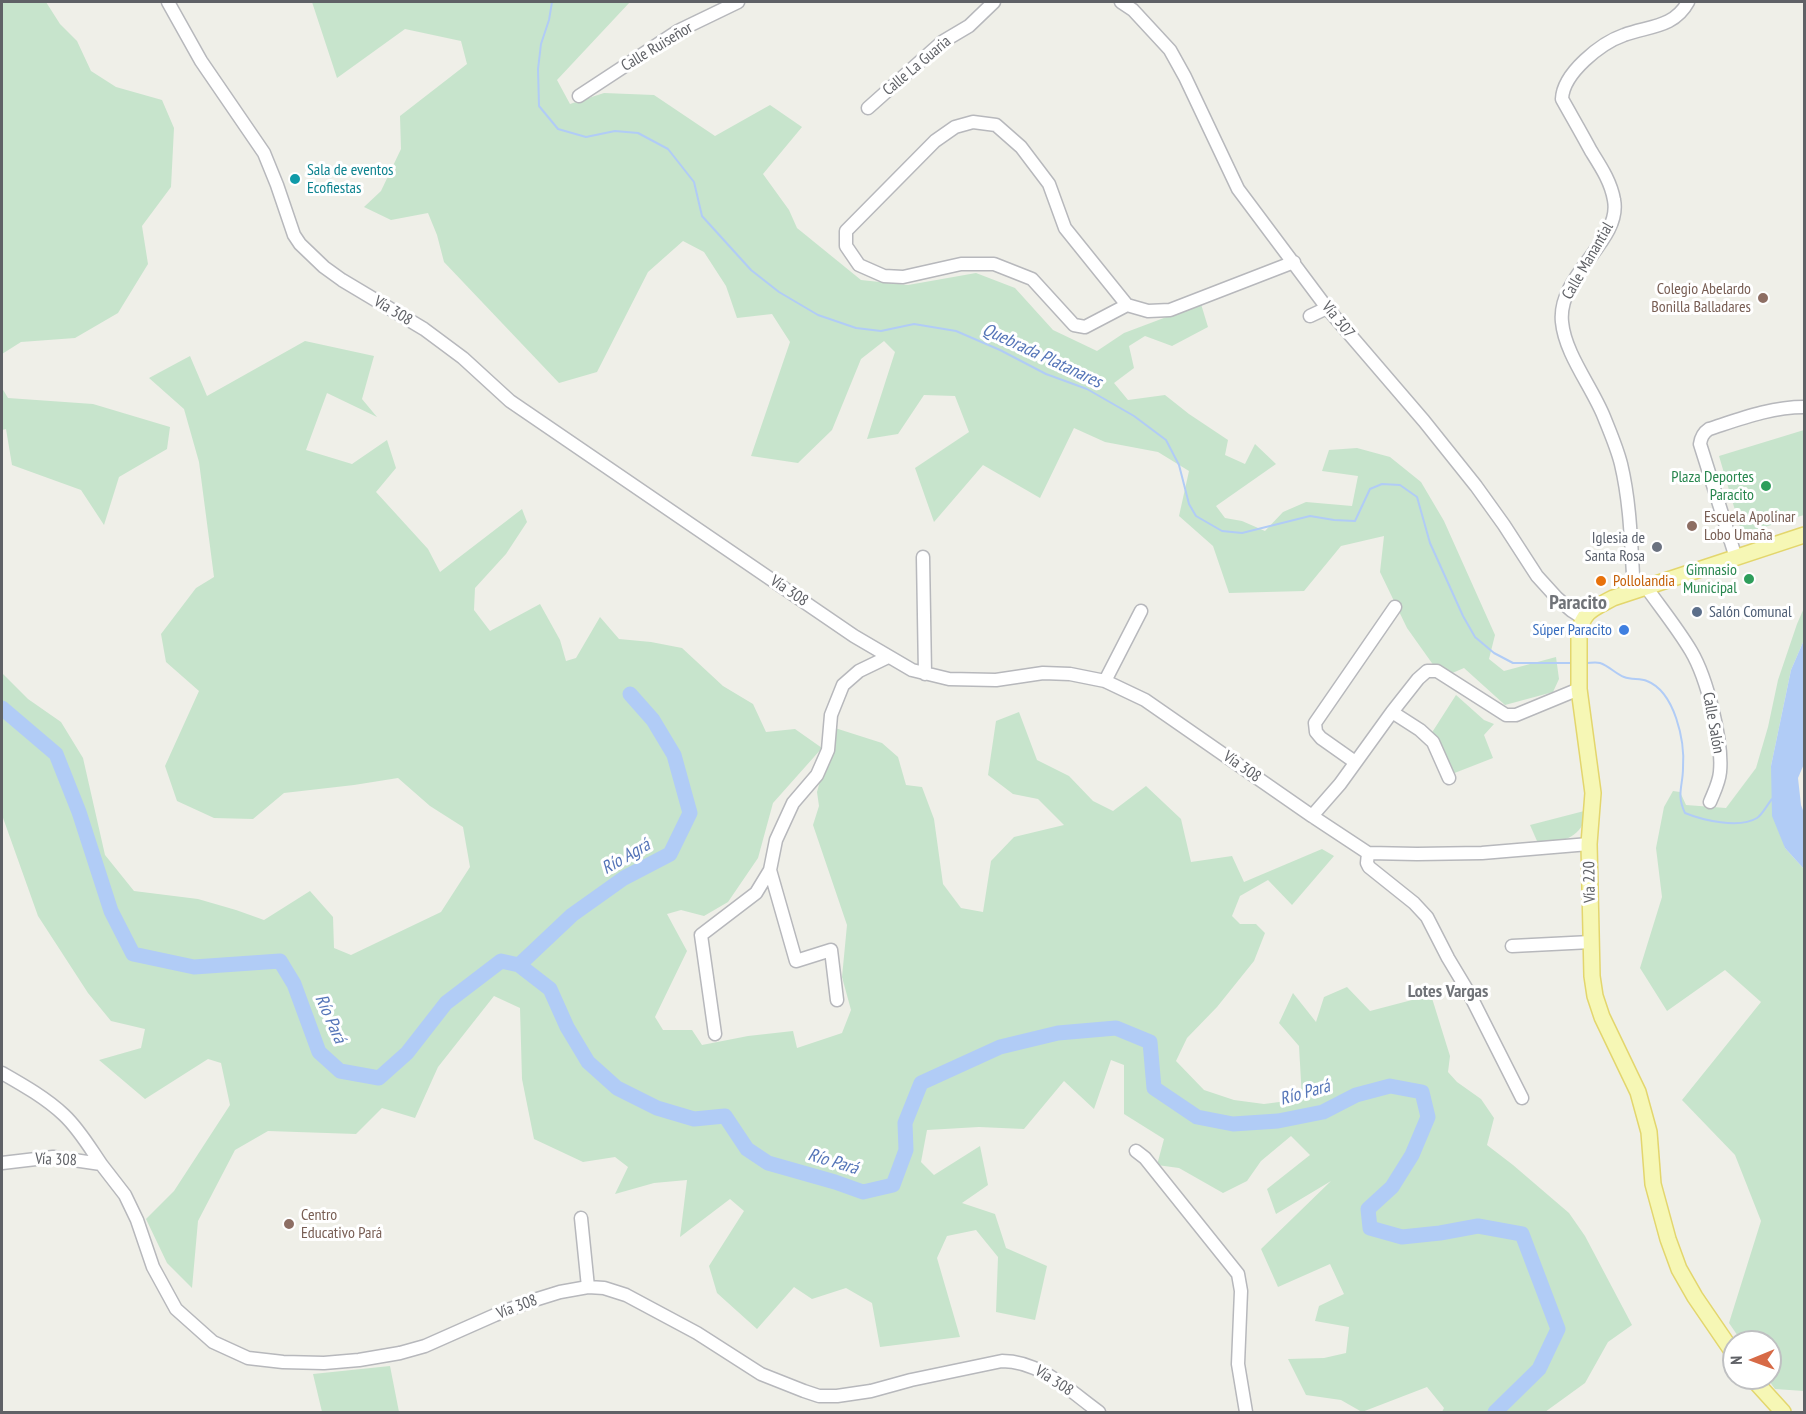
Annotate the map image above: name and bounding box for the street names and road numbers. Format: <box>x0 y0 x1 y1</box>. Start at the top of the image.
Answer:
street label: Calle Ruiseñor <box>618 18 696 76</box>
street label: Calle La Guaria <box>879 32 955 100</box>
street label: Calle Manantial <box>1558 219 1618 303</box>
street label: Vía 308 <box>370 292 416 330</box>
street label: Vía 307 <box>1317 298 1359 342</box>
street label: Vía 308 <box>766 571 812 611</box>
street label: Calle Salón <box>1698 691 1728 755</box>
street label: Vía 308 <box>1219 747 1265 787</box>
street label: Vía 220 <box>1580 861 1600 903</box>
street label: Vía 308 <box>35 1150 77 1170</box>
street label: Vía 308 <box>494 1291 540 1323</box>
street label: Vía 308 <box>1031 1362 1077 1400</box>

